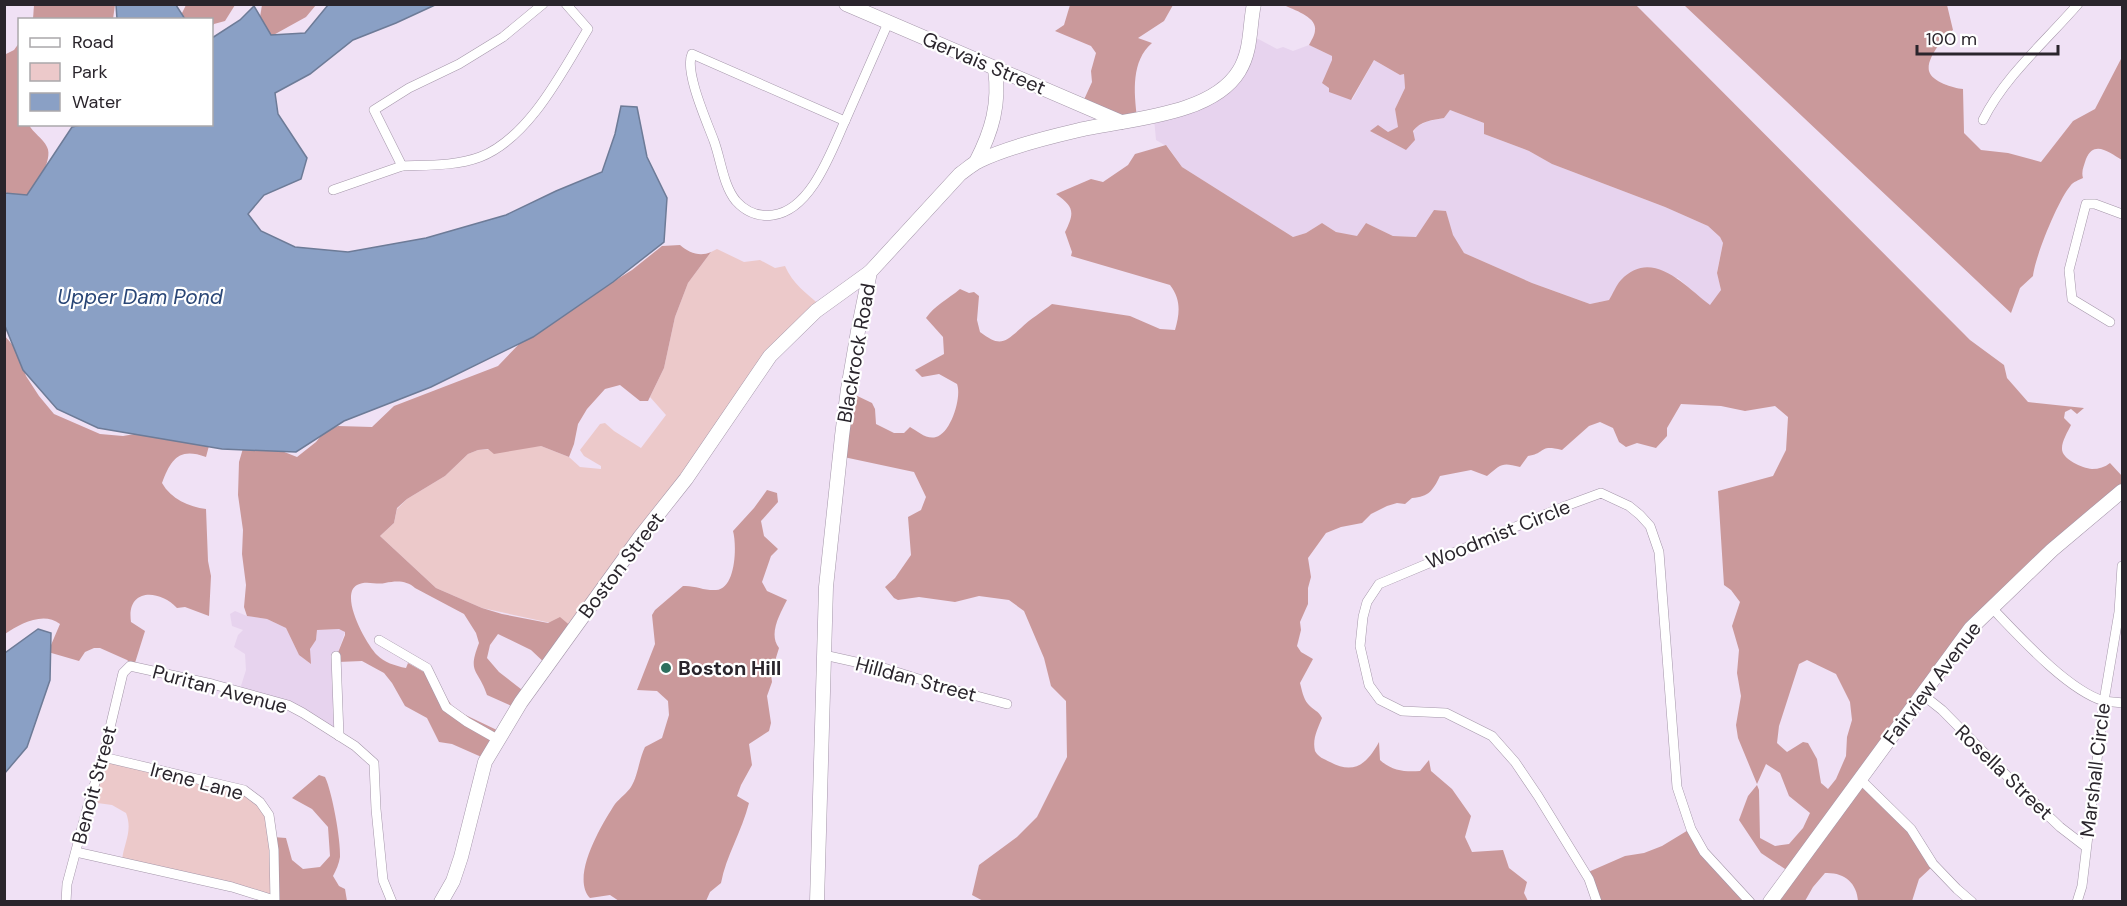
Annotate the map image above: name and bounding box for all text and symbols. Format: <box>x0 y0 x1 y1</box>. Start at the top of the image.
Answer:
legend <box>18 18 213 126</box>
scale bar <box>1917 18 2058 56</box>
street label: Gervais Street <box>918 25 1050 101</box>
text: 100 m <box>1926 27 1977 51</box>
text: Road <box>72 30 114 54</box>
text: Park <box>72 60 108 84</box>
text: Water <box>72 90 122 114</box>
street label: Blackrock Road <box>831 281 881 425</box>
water label: Upper Dam Pond <box>57 283 224 311</box>
street label: Woodmist Circle <box>1422 493 1574 575</box>
street label: Boston Street <box>573 507 670 623</box>
street label: Fairview Avenue <box>1877 616 1987 750</box>
street label: Hilldan Street <box>853 650 980 708</box>
place label: Boston Hill <box>678 655 781 681</box>
street label: Puritan Avenue <box>150 658 290 720</box>
marker: Boston Hill <box>659 661 673 675</box>
street label: Marshall Circle <box>2074 701 2116 839</box>
street label: Rosella Street <box>1950 719 2059 825</box>
street label: Benoit Street <box>66 723 122 847</box>
street label: Irene Lane <box>148 756 246 806</box>

